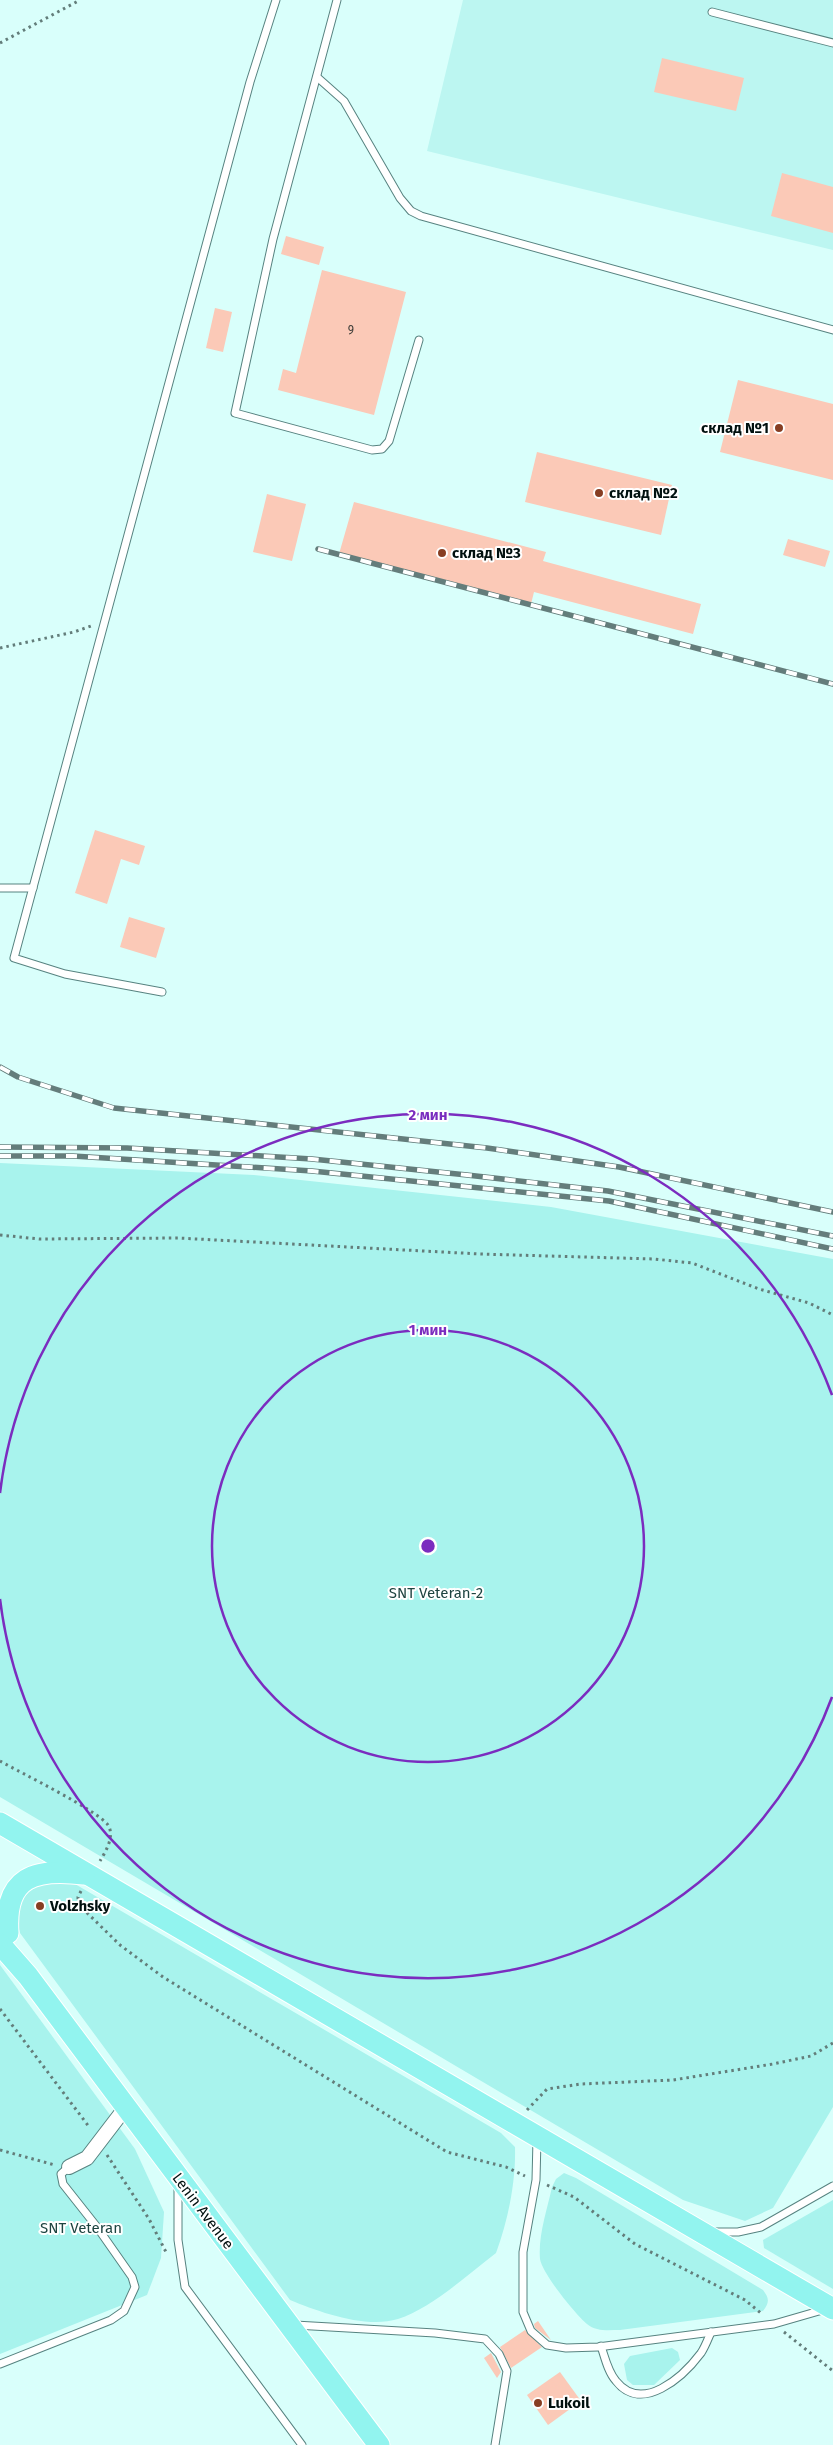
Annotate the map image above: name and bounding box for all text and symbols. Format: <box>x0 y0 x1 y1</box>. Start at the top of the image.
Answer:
house number: 9 <box>348 323 354 337</box>
place label: склад №1 <box>701 419 769 437</box>
marker: склад №1 <box>773 422 785 434</box>
place label: склад №2 <box>609 484 678 502</box>
marker: склад №2 <box>593 487 605 499</box>
place label: склад №3 <box>452 544 521 562</box>
marker: склад №3 <box>436 547 448 559</box>
text: 2 мин <box>408 1106 448 1124</box>
text: 1 мин <box>409 1321 447 1339</box>
centre of rings <box>419 1537 437 1555</box>
park label: SNT Veteran-2 <box>389 1584 483 1602</box>
place label: Volzhsky <box>49 1897 111 1915</box>
marker: Volzhsky <box>34 1900 46 1912</box>
street label: Lenin Avenue <box>168 2169 238 2253</box>
park label: SNT Veteran <box>40 2219 122 2237</box>
place label: Lukoil <box>548 2394 590 2412</box>
marker: Lukoil <box>532 2397 544 2409</box>

